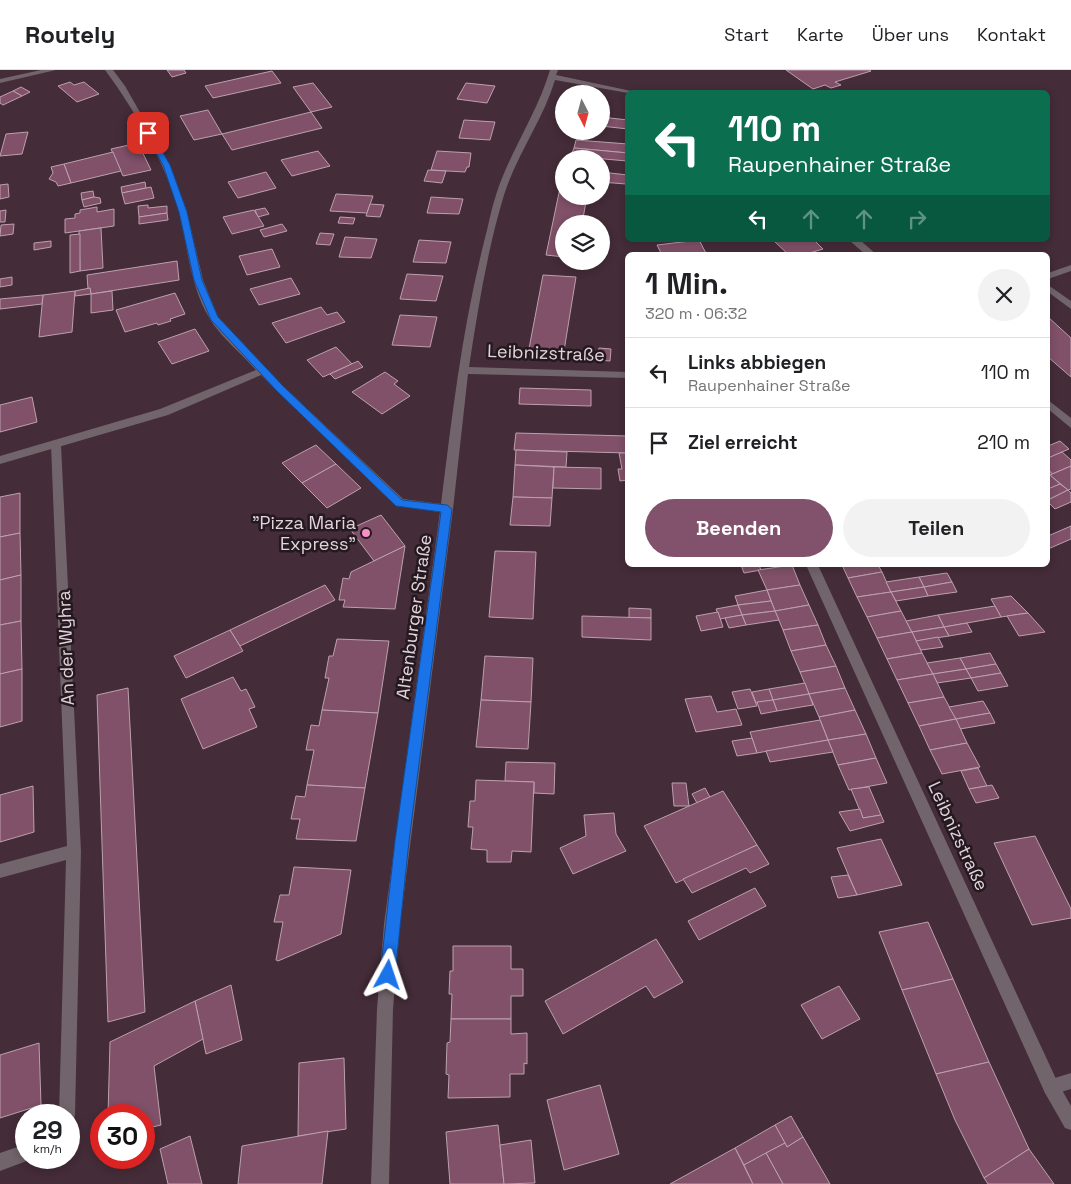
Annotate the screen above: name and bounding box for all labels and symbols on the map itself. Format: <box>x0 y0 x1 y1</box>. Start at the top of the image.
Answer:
north arrow <box>555 85 610 140</box>
pin <box>127 112 169 154</box>
street label: Leibnizstraße <box>487 339 605 366</box>
place label: "Pizza Maria Express" <box>252 511 356 555</box>
marker: "Pizza Maria Express" <box>360 527 372 539</box>
street label: Altenburger Straße <box>391 533 436 701</box>
street label: An der Wyhra <box>52 590 79 706</box>
street label: Leibnizstraße <box>923 778 994 894</box>
position arrow <box>361 948 413 1000</box>
speed limit sign: 30 <box>90 1104 155 1169</box>

